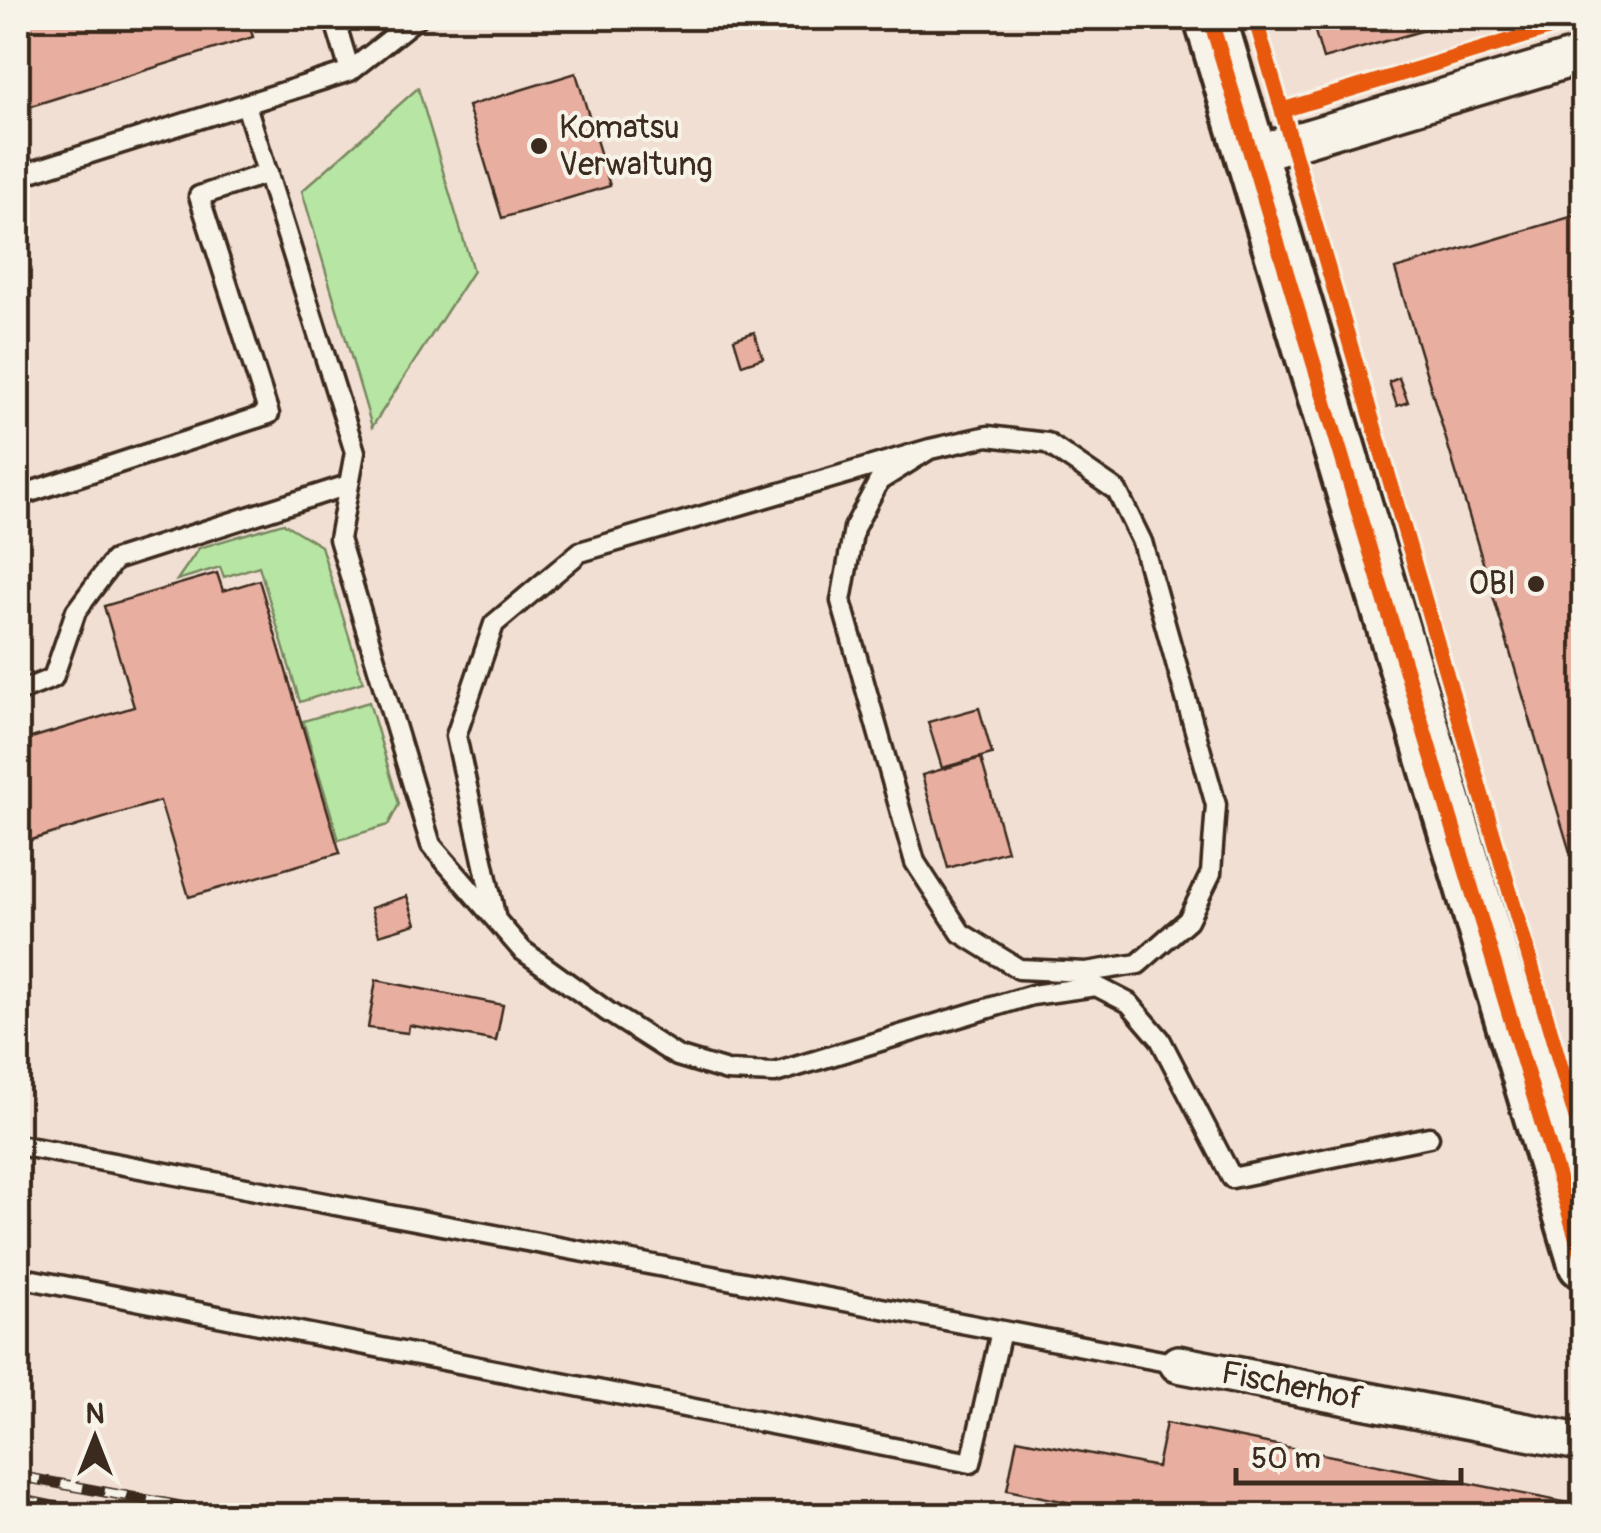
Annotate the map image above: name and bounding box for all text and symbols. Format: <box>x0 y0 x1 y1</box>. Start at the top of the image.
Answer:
place label: Komatsu Verwaltung <box>559 108 713 185</box>
marker: Komatsu Verwaltung <box>528 135 550 157</box>
place label: OBI <box>1469 564 1516 604</box>
marker: OBI <box>1525 573 1547 595</box>
street label: Fischerhof <box>1218 1353 1366 1419</box>
north arrow <box>45 1388 145 1488</box>
text: N <box>86 1397 104 1432</box>
scale bar <box>1236 1423 1461 1485</box>
text: 50 m <box>1251 1440 1321 1477</box>

